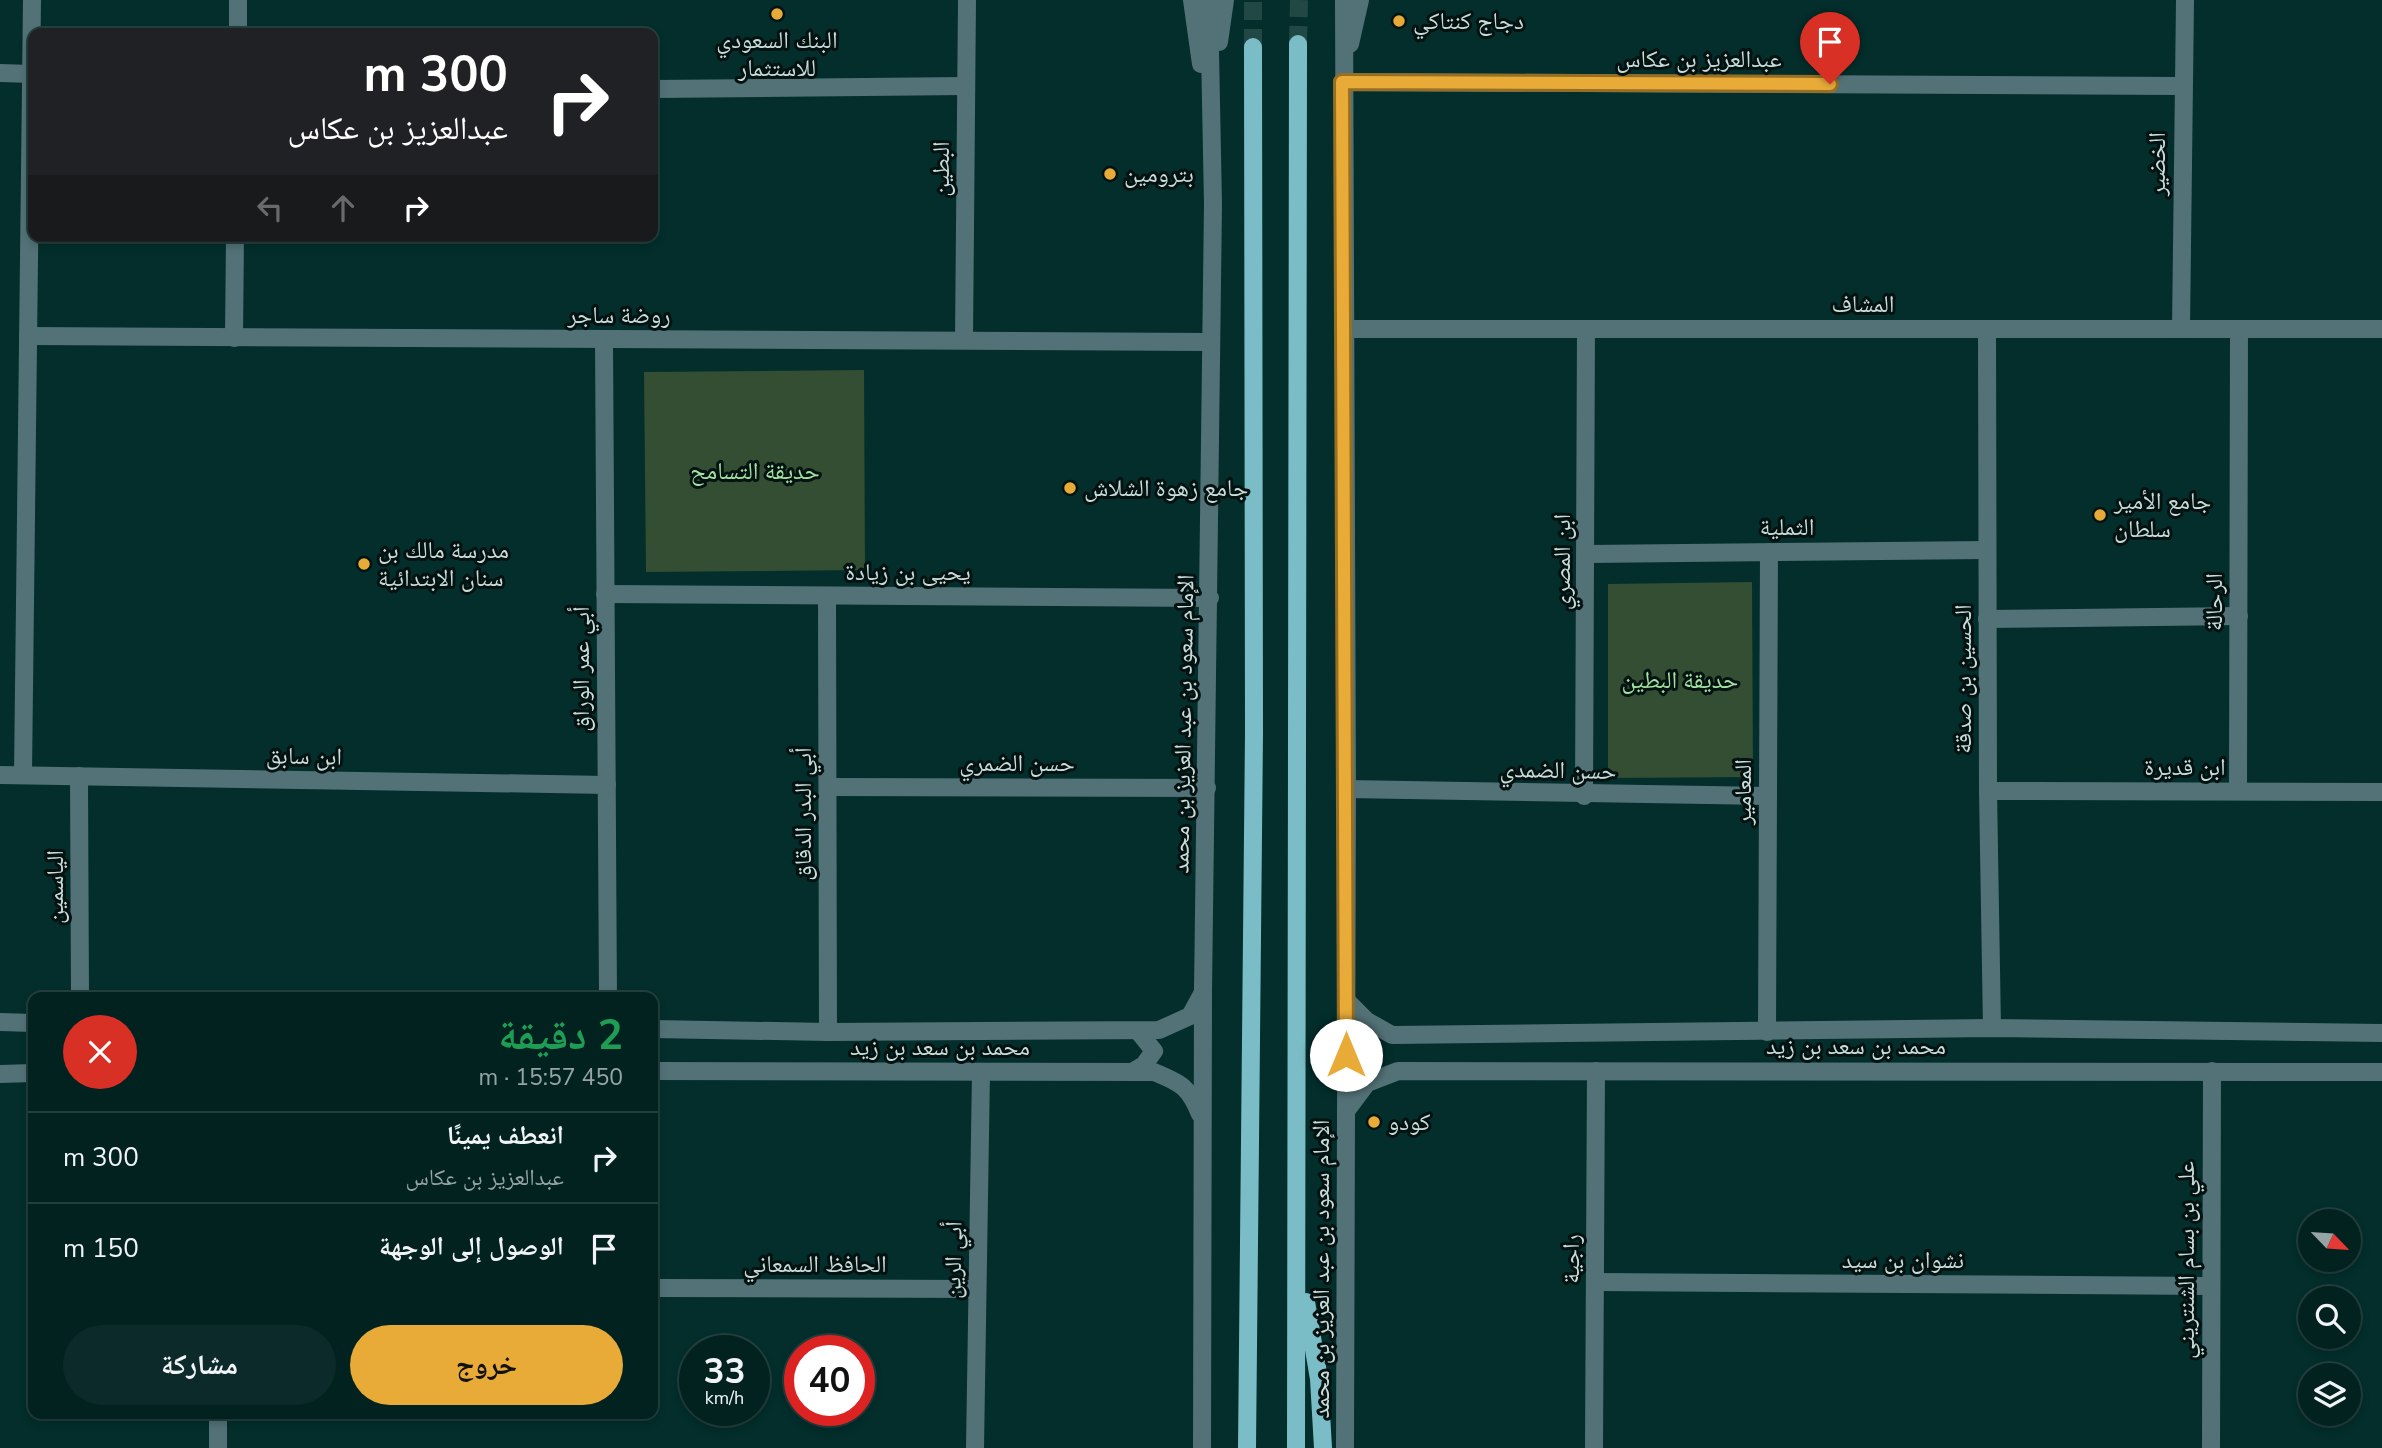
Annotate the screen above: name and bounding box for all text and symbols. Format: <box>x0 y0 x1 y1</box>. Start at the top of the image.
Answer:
place label: دجاج كنتاكي <box>1413 5 1524 40</box>
marker: البنك السعودي للاستثمار <box>769 6 785 22</box>
pin <box>1800 12.0 1860 84</box>
marker: دجاج كنتاكي <box>1391 13 1407 29</box>
icon: arrive <box>1811 23 1849 61</box>
place label: البنك السعودي للاستثمار <box>716 24 838 84</box>
text: 300 m <box>364 41 508 108</box>
street label: عبدالعزيز بن عكاس <box>1616 43 1782 75</box>
icon: right <box>532 56 623 147</box>
text: عبدالعزيز بن عكاس <box>288 107 508 150</box>
street label: الخضير <box>2141 132 2173 197</box>
street label: البطين <box>925 141 957 197</box>
place label: بترومين <box>1124 158 1194 190</box>
marker: بترومين <box>1102 166 1118 182</box>
icon: left <box>251 189 289 227</box>
icon: ahead <box>324 189 362 227</box>
icon: right <box>397 189 435 227</box>
street label: المشاف <box>1831 288 1895 320</box>
street label: روضة ساجر <box>566 299 671 331</box>
park label: حديقة التسامح <box>690 455 820 487</box>
place label: جامع زهوة الشلاش <box>1084 472 1248 504</box>
marker: جامع زهوة الشلاش <box>1062 480 1078 496</box>
place label: جامع الأمير سلطان <box>2113 485 2211 545</box>
marker: جامع الأمير سلطان <box>2092 507 2108 523</box>
street label: الثملية <box>1760 511 1814 543</box>
street label: ابن المصري <box>1546 514 1581 610</box>
place label: مدرسة مالك بن سنان الابتدائية <box>378 534 509 594</box>
marker: مدرسة مالك بن سنان الابتدائية <box>356 556 372 572</box>
street label: يحيى بن زيادة <box>845 556 971 588</box>
street label: الرحالة <box>2198 573 2230 631</box>
street label: الإمام سعود بن عبد العزيز بن محمد <box>1164 574 1202 874</box>
street label: الحسين بن صدقة <box>1947 604 1979 754</box>
street label: أبي عمر الوراق <box>565 606 600 732</box>
park label: حديقة البطين <box>1622 664 1738 696</box>
street label: ابن سابق <box>266 739 342 773</box>
street label: أبي البدر الدقاق <box>787 747 822 881</box>
street label: حسن الضمري <box>959 747 1075 782</box>
street label: ابن قديرة <box>2144 751 2226 783</box>
street label: حسن الضمدي <box>1499 753 1617 790</box>
street label: المعامير <box>1727 759 1759 826</box>
street label: الياسمين <box>39 850 71 924</box>
text: 2 دقيقة <box>498 1007 623 1064</box>
button: close <box>63 1015 137 1089</box>
position arrow <box>1309 1018 1383 1092</box>
street label: محمد بن سعد بن زيد <box>1766 1030 1946 1062</box>
street label: محمد بن سعد بن زيد <box>850 1031 1030 1063</box>
text: 450 m · 15:57 <box>478 1062 623 1093</box>
place label: كودو <box>1388 1106 1430 1138</box>
marker: كودو <box>1366 1114 1382 1130</box>
text: انعطف يمينًا <box>447 1118 564 1153</box>
street label: الإمام سعود بن عبد العزيز بن محمد <box>1305 1119 1337 1419</box>
icon: right <box>585 1139 623 1177</box>
text: 300 m <box>63 1140 139 1175</box>
street label: علي بن بسام الشنتريني <box>2170 1161 2205 1359</box>
text: عبدالعزيز بن عكاس <box>406 1162 564 1193</box>
north arrow <box>2298 1209 2361 1272</box>
map controls <box>2298 1209 2361 1426</box>
street label: أبي الرين <box>936 1221 973 1299</box>
text: الوصول إلى الوجهة <box>379 1229 564 1264</box>
icon: arrive <box>585 1230 623 1268</box>
text: 150 m <box>63 1231 139 1266</box>
street label: راجية <box>1555 1234 1587 1284</box>
street label: نشوان بن سيد <box>1842 1244 1964 1276</box>
street label: الحافظ السمعاني <box>743 1248 887 1283</box>
button: search <box>2298 1286 2361 1349</box>
button: مشاركة <box>63 1325 336 1405</box>
button: خروج <box>350 1325 623 1405</box>
speed limit sign: 40 <box>784 1335 875 1426</box>
text: 33 <box>703 1348 746 1395</box>
button: layers <box>2298 1363 2361 1426</box>
text: km/h <box>705 1386 744 1410</box>

